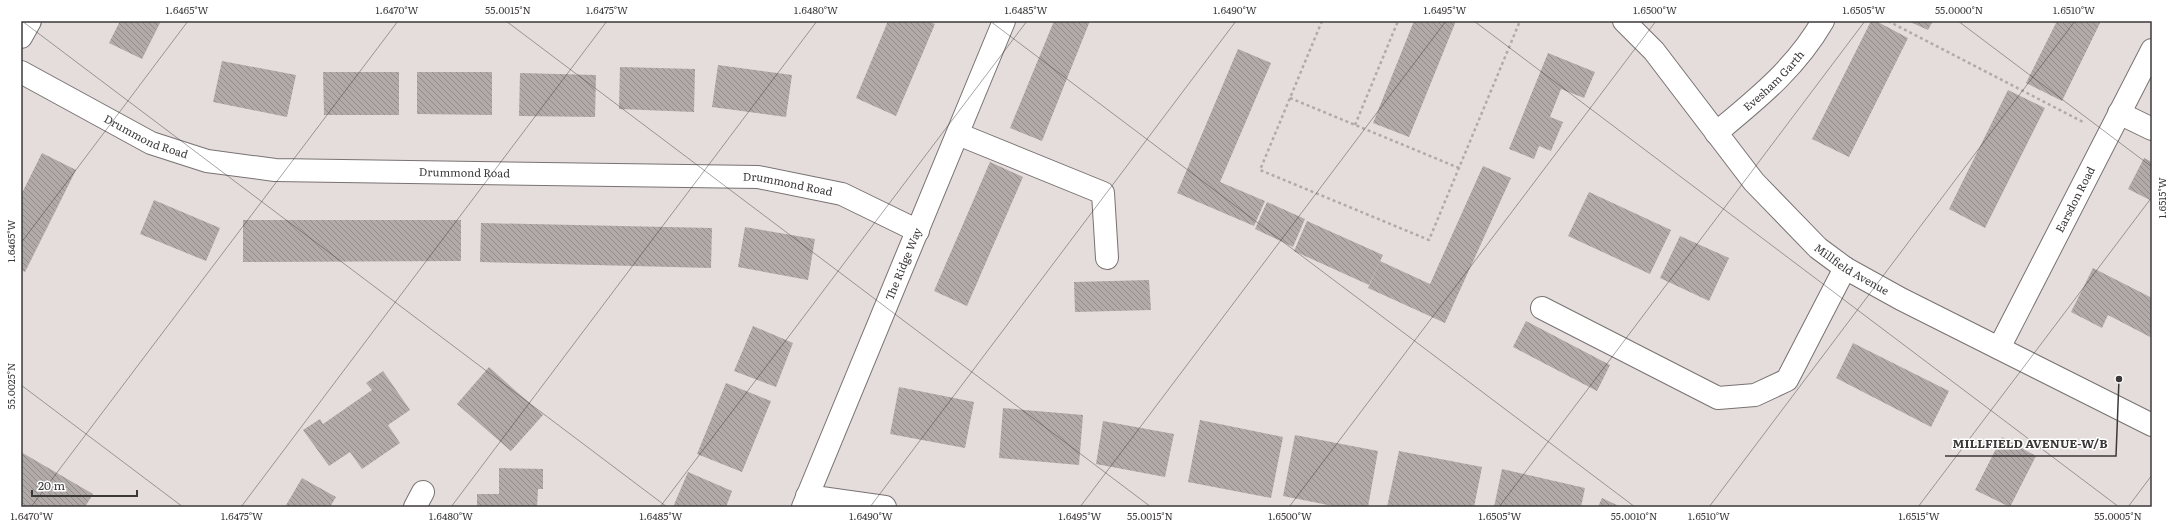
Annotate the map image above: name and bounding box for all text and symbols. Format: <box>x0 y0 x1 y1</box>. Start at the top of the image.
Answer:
text: 1.6465°W <box>166 2 209 17</box>
text: 1.6470°W <box>376 2 419 17</box>
text: 55.0015°N <box>485 2 531 17</box>
text: 1.6475°W <box>586 2 628 17</box>
text: 1.6480°W <box>794 2 838 17</box>
text: 1.6485°W <box>1004 2 1048 17</box>
text: 1.6490°W <box>1213 2 1257 17</box>
text: 1.6495°W <box>1424 2 1466 17</box>
text: 1.6500°W <box>1633 2 1677 17</box>
text: 1.6505°W <box>1843 2 1886 17</box>
text: 55.0000°N <box>1935 2 1983 17</box>
text: 1.6510°W <box>2053 2 2095 17</box>
street label: Evesham Garth <box>1739 46 1807 114</box>
street label: Drummond Road <box>101 110 191 161</box>
street label: Drummond Road <box>419 163 510 180</box>
street label: Earsdon Road <box>2051 163 2098 235</box>
street label: Drummond Road <box>743 168 834 199</box>
text: 1.6515°W <box>2154 177 2169 219</box>
text: 1.6465°W <box>3 219 18 262</box>
street label: The Ridge Way <box>880 224 925 302</box>
street label: Millfield Avenue <box>1811 239 1893 298</box>
text: 55.0025°N <box>3 363 18 409</box>
callout: MILLFIELD AVENUE-W/B <box>1945 432 2116 456</box>
text: MILLFIELD AVENUE-W/B <box>1953 434 2107 452</box>
scale bar <box>32 472 137 498</box>
text: 20 m <box>38 476 65 494</box>
text: 1.6470°W <box>11 508 54 523</box>
text: 1.6475°W <box>221 508 263 523</box>
text: 1.6480°W <box>429 508 473 523</box>
text: 1.6485°W <box>639 508 683 523</box>
text: 1.6490°W <box>849 508 893 523</box>
text: 1.6495°W <box>1059 508 1101 523</box>
text: 55.0015°N <box>1127 508 1173 523</box>
text: 1.6500°W <box>1268 508 1312 523</box>
text: 1.6505°W <box>1479 508 1522 523</box>
text: 55.0010°N <box>1611 508 1657 523</box>
text: 1.6510°W <box>1688 508 1730 523</box>
text: 1.6515°W <box>1898 508 1940 523</box>
text: 55.0005°N <box>2094 508 2142 523</box>

